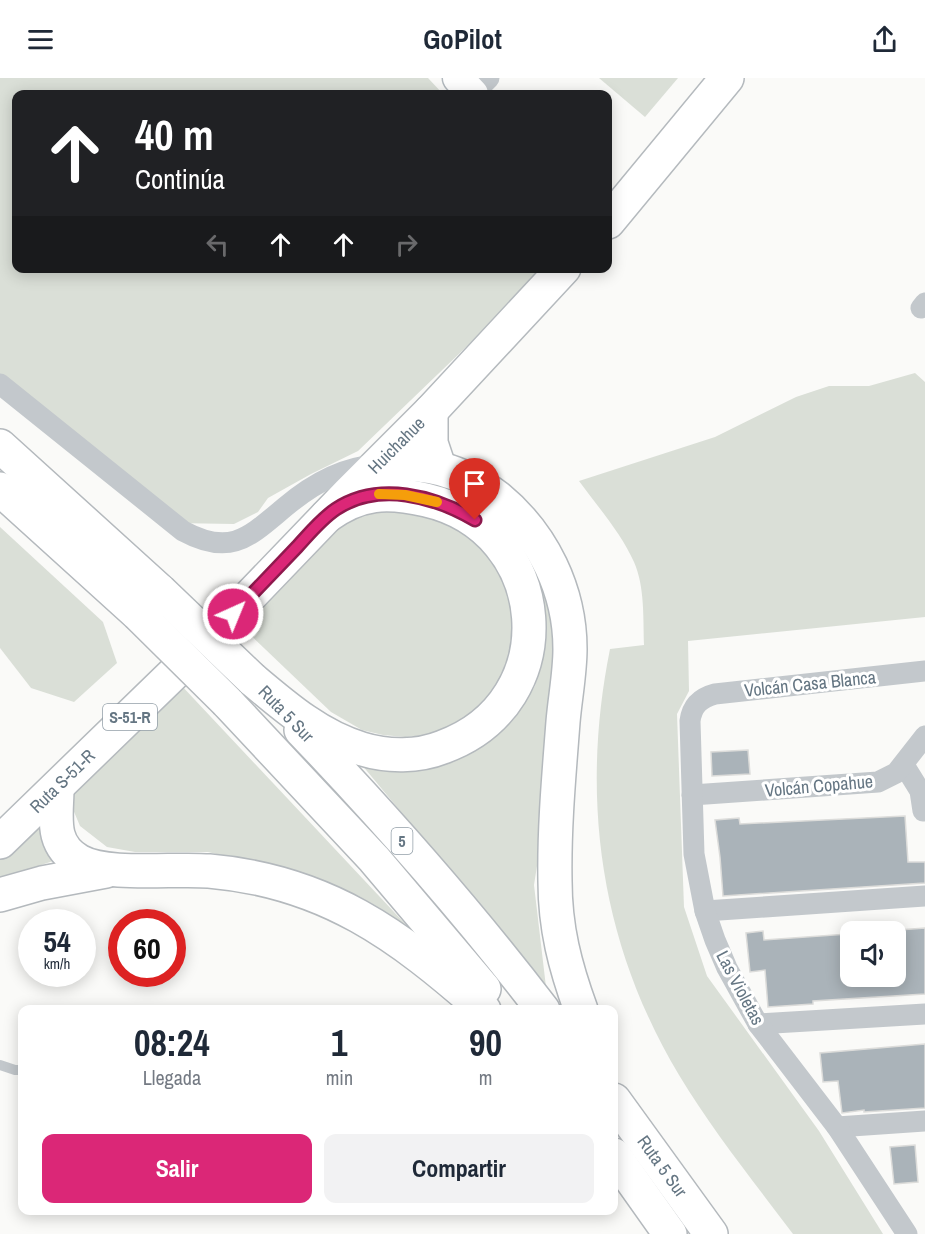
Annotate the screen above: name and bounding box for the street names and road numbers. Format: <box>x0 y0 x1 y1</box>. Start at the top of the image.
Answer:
street label: Huichahue <box>362 411 430 479</box>
street label: Volcán Casa Blanca <box>743 664 877 703</box>
street label: Ruta 5 Sur <box>253 680 320 748</box>
road number: S-51-R <box>103 704 157 730</box>
street label: Ruta S-51-R <box>24 743 101 819</box>
street label: Volcán Copahue <box>764 768 874 803</box>
road number: 5 <box>392 828 412 854</box>
street label: Las Violetas <box>710 946 770 1029</box>
street label: Ruta 5 Sur <box>632 1130 693 1202</box>

